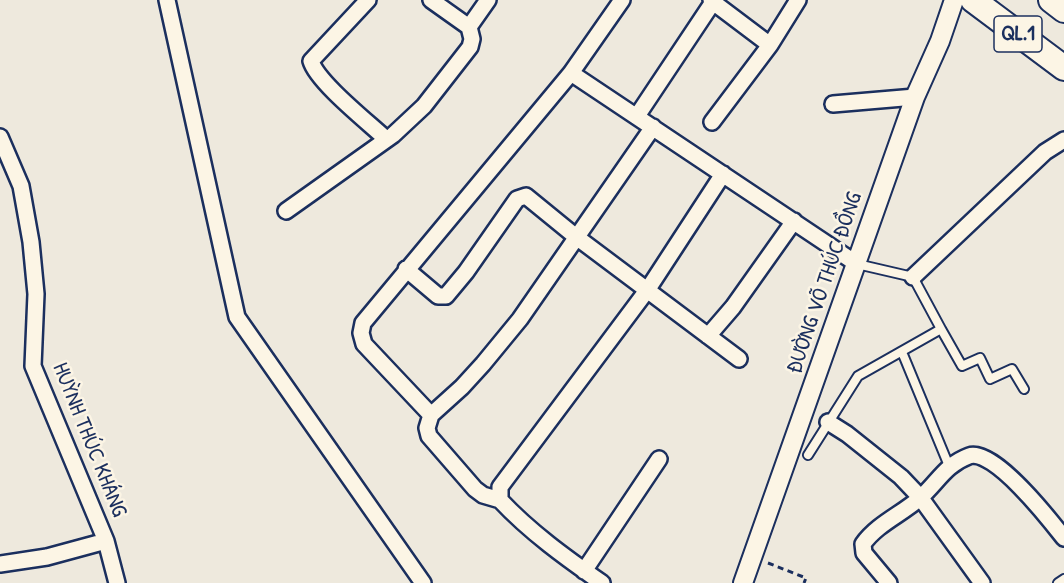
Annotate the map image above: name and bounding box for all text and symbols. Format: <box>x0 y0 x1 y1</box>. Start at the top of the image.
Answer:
road number: QL.1 <box>994 16 1042 52</box>
street label: ĐƯỜNG VÕ THÚC ĐỒNG <box>782 189 868 377</box>
street label: HUỲNH THÚC KHÁNG <box>46 359 132 521</box>

